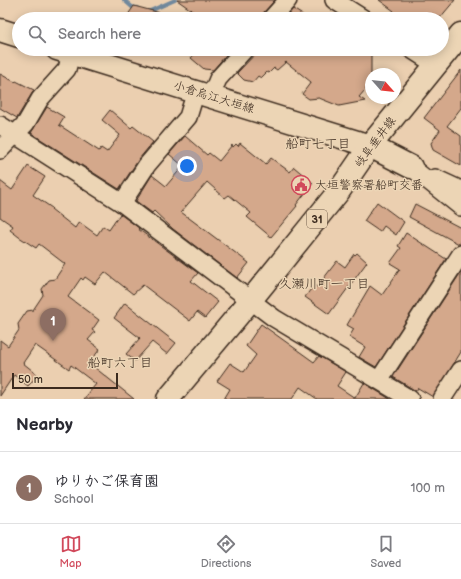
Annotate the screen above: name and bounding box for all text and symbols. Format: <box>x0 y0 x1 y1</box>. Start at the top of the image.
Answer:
search box <box>12 12 449 56</box>
icon: search <box>26 23 48 45</box>
text: Search here <box>58 25 141 44</box>
north arrow <box>365 68 401 104</box>
street label: 小倉烏江大垣線 <box>171 78 256 117</box>
street label: 岐阜垂井線 <box>351 114 399 171</box>
district label: 船町七丁目 <box>285 136 351 152</box>
your location <box>177 156 197 176</box>
public building icon: 大垣警察署船町交番 <box>290 174 312 196</box>
place label: 大垣警察署船町交番 <box>315 178 423 193</box>
road number: 31 <box>307 210 327 228</box>
district label: 久瀬川町一丁目 <box>278 276 370 292</box>
pin: 1 <box>40 308 66 341</box>
district label: 船町六丁目 <box>87 355 153 371</box>
scale bar <box>12 371 118 390</box>
text: 50 m <box>18 373 43 386</box>
text: Nearby <box>16 415 73 435</box>
text: ゆりかご保育園 <box>54 472 159 491</box>
text: 1 <box>26 480 32 496</box>
text: 100 m <box>410 480 445 496</box>
text: School <box>54 491 94 507</box>
tab: Map <box>60 533 82 570</box>
tab: Directions <box>201 533 251 570</box>
tab: Saved <box>371 533 401 570</box>

